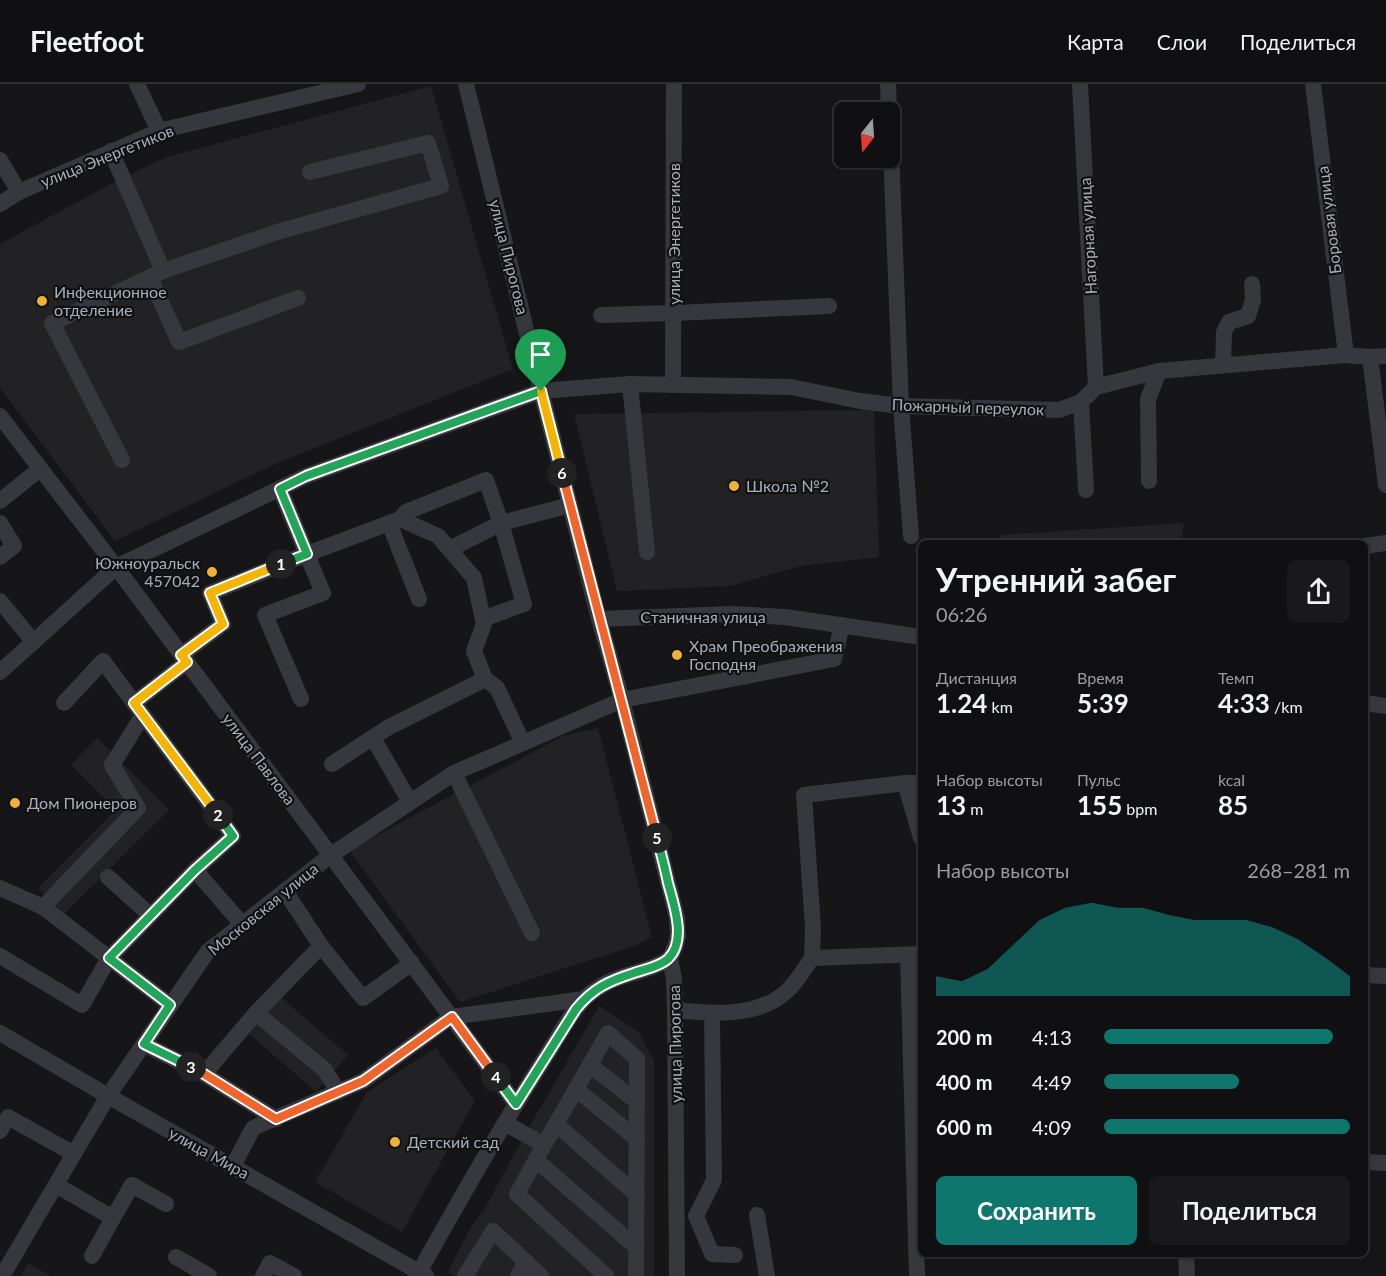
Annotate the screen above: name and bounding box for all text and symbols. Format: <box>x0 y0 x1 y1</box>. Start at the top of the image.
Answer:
text: Fleetfoot <box>30 24 144 58</box>
text: Карта <box>1067 29 1124 54</box>
text: Слои <box>1157 29 1207 54</box>
text: Поделиться <box>1240 29 1356 54</box>
north arrow <box>834 102 900 168</box>
map controls <box>834 102 900 168</box>
street label: улица Энергетиков <box>38 120 176 191</box>
street label: улица Энергетиков <box>664 163 683 305</box>
street label: Боровая улица <box>1312 165 1345 275</box>
street label: Нагорная улица <box>1075 177 1100 295</box>
street label: улица Пирогова <box>486 197 533 316</box>
place label: Инфекционное отделение <box>54 282 167 319</box>
marker: Инфекционное отделение <box>35 294 49 308</box>
pin <box>515 329 566 391</box>
icon: arrive <box>524 338 557 371</box>
street label: Пожарный переулок <box>891 394 1045 419</box>
pin: 6 <box>547 458 577 488</box>
text: 6 <box>557 463 567 482</box>
place label: Школа №2 <box>746 476 829 495</box>
marker: Школа №2 <box>727 479 741 493</box>
pin: 1 <box>266 549 296 579</box>
place label: Южноуральск 457042 <box>95 553 201 590</box>
text: 1 <box>276 554 286 573</box>
text: Утренний забег <box>936 559 1176 599</box>
button: share <box>1287 560 1350 623</box>
marker: Южноуральск 457042 <box>205 565 219 579</box>
text: 06:26 <box>936 602 987 626</box>
street label: Станичная улица <box>640 607 766 626</box>
place label: Храм Преображения Господня <box>689 636 843 673</box>
marker: Храм Преображения Господня <box>670 648 684 662</box>
text: Дистанция <box>936 668 1017 687</box>
text: Время <box>1077 668 1124 687</box>
text: Темп <box>1218 668 1254 687</box>
text: 1.24 <box>936 687 987 719</box>
text: 5:39 <box>1077 687 1129 719</box>
text: 4:33 <box>1218 687 1270 719</box>
text: km <box>987 697 1013 716</box>
text: /km <box>1270 697 1303 716</box>
street label: улица Павлова <box>219 709 300 808</box>
text: Набор высоты <box>936 770 1043 789</box>
text: Пульс <box>1077 770 1121 789</box>
text: kcal <box>1218 770 1245 789</box>
text: 13 <box>936 789 966 821</box>
text: 155 <box>1077 789 1122 821</box>
text: 85 <box>1218 789 1248 821</box>
place label: Дом Пионеров <box>27 793 137 812</box>
marker: Дом Пионеров <box>8 796 22 810</box>
text: m <box>966 799 983 818</box>
text: bpm <box>1122 799 1157 818</box>
pin: 2 <box>203 800 233 830</box>
text: 2 <box>213 805 223 824</box>
pin: 5 <box>642 823 672 853</box>
text: 5 <box>652 828 662 847</box>
street label: Московская улица <box>204 858 321 959</box>
text: Набор высоты <box>936 858 1069 882</box>
text: 268–281 m <box>1247 858 1350 882</box>
street label: улица Пирогова <box>664 985 685 1103</box>
text: 200 m <box>936 1025 992 1049</box>
text: 4:13 <box>1032 1025 1072 1049</box>
pin: 3 <box>176 1052 206 1082</box>
text: 3 <box>186 1057 196 1076</box>
pin: 4 <box>481 1062 511 1092</box>
text: 4 <box>491 1067 501 1086</box>
text: 400 m <box>936 1070 992 1094</box>
text: 4:49 <box>1032 1070 1072 1094</box>
text: 600 m <box>936 1115 992 1139</box>
text: 4:09 <box>1032 1115 1072 1139</box>
street label: улица Мира <box>166 1123 253 1182</box>
place label: Детский сад <box>407 1132 499 1151</box>
marker: Детский сад <box>388 1135 402 1149</box>
button: Сохранить <box>936 1176 1137 1245</box>
button: Поделиться <box>1149 1176 1350 1245</box>

